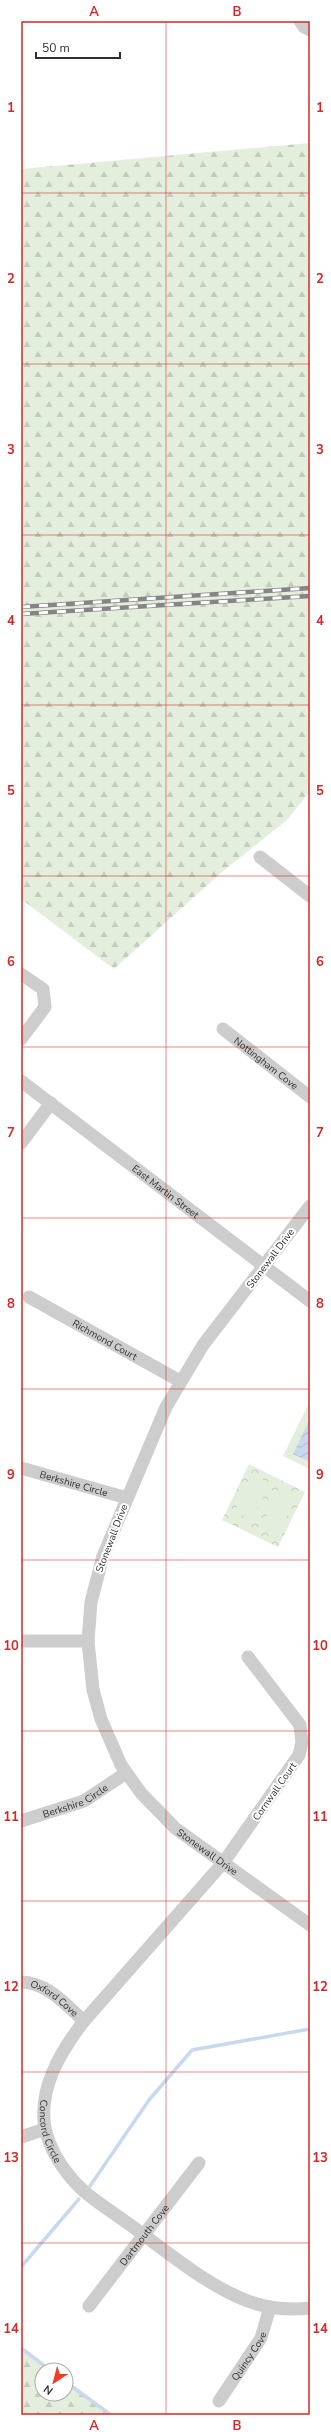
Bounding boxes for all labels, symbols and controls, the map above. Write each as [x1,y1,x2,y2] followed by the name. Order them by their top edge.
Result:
[89,3,99,21] text: A
[233,3,242,21] text: B
[36,34,120,60] scale bar
[42,40,70,56] text: 50 m
[7,99,15,117] text: 1
[316,99,324,117] text: 1
[7,270,15,288] text: 2
[316,270,324,288] text: 2
[7,441,15,459] text: 3
[316,441,324,459] text: 3
[7,612,15,630] text: 4
[316,612,324,630] text: 4
[7,782,15,800] text: 5
[316,782,324,800] text: 5
[7,953,15,971] text: 6
[316,953,324,971] text: 6
[231,1034,301,1093] street label: Nottingham Cove
[7,1124,15,1142] text: 7
[316,1124,324,1142] text: 7
[129,1162,202,1222] street label: East Martin Street
[244,1226,298,1292] street label: Stonewall Drive
[7,1295,15,1313] text: 8
[316,1295,324,1313] text: 8
[69,1316,140,1364] street label: Richmond Court
[7,1466,15,1484] text: 9
[316,1466,324,1484] text: 9
[38,1468,109,1500] street label: Berkshire Circle
[93,1502,131,1574] street label: Stonewall Drive
[3,1637,19,1655] text: 10
[312,1637,328,1655] text: 10
[250,1759,300,1824] street label: Cornwall Court
[41,1781,111,1822] street label: Berkshire Circle
[3,1808,19,1826] text: 11
[312,1808,328,1826] text: 11
[174,1826,240,1879] street label: Stonewall Drive
[29,1977,81,2020] street label: Oxford Cove
[3,1978,19,1996] text: 12
[312,1978,328,1996] text: 12
[36,2099,64,2166] street label: Concord Circle
[3,2149,19,2167] text: 13
[312,2149,328,2167] text: 13
[117,2202,173,2269] street label: Dartmouth Cove
[3,2320,19,2338] text: 14
[312,2320,328,2338] text: 14
[228,2330,270,2384] street label: Quincy Cove
[34,2362,74,2402] north arrow
[41,2381,56,2398] text: N
[89,2417,99,2435] text: A
[233,2417,242,2435] text: B

